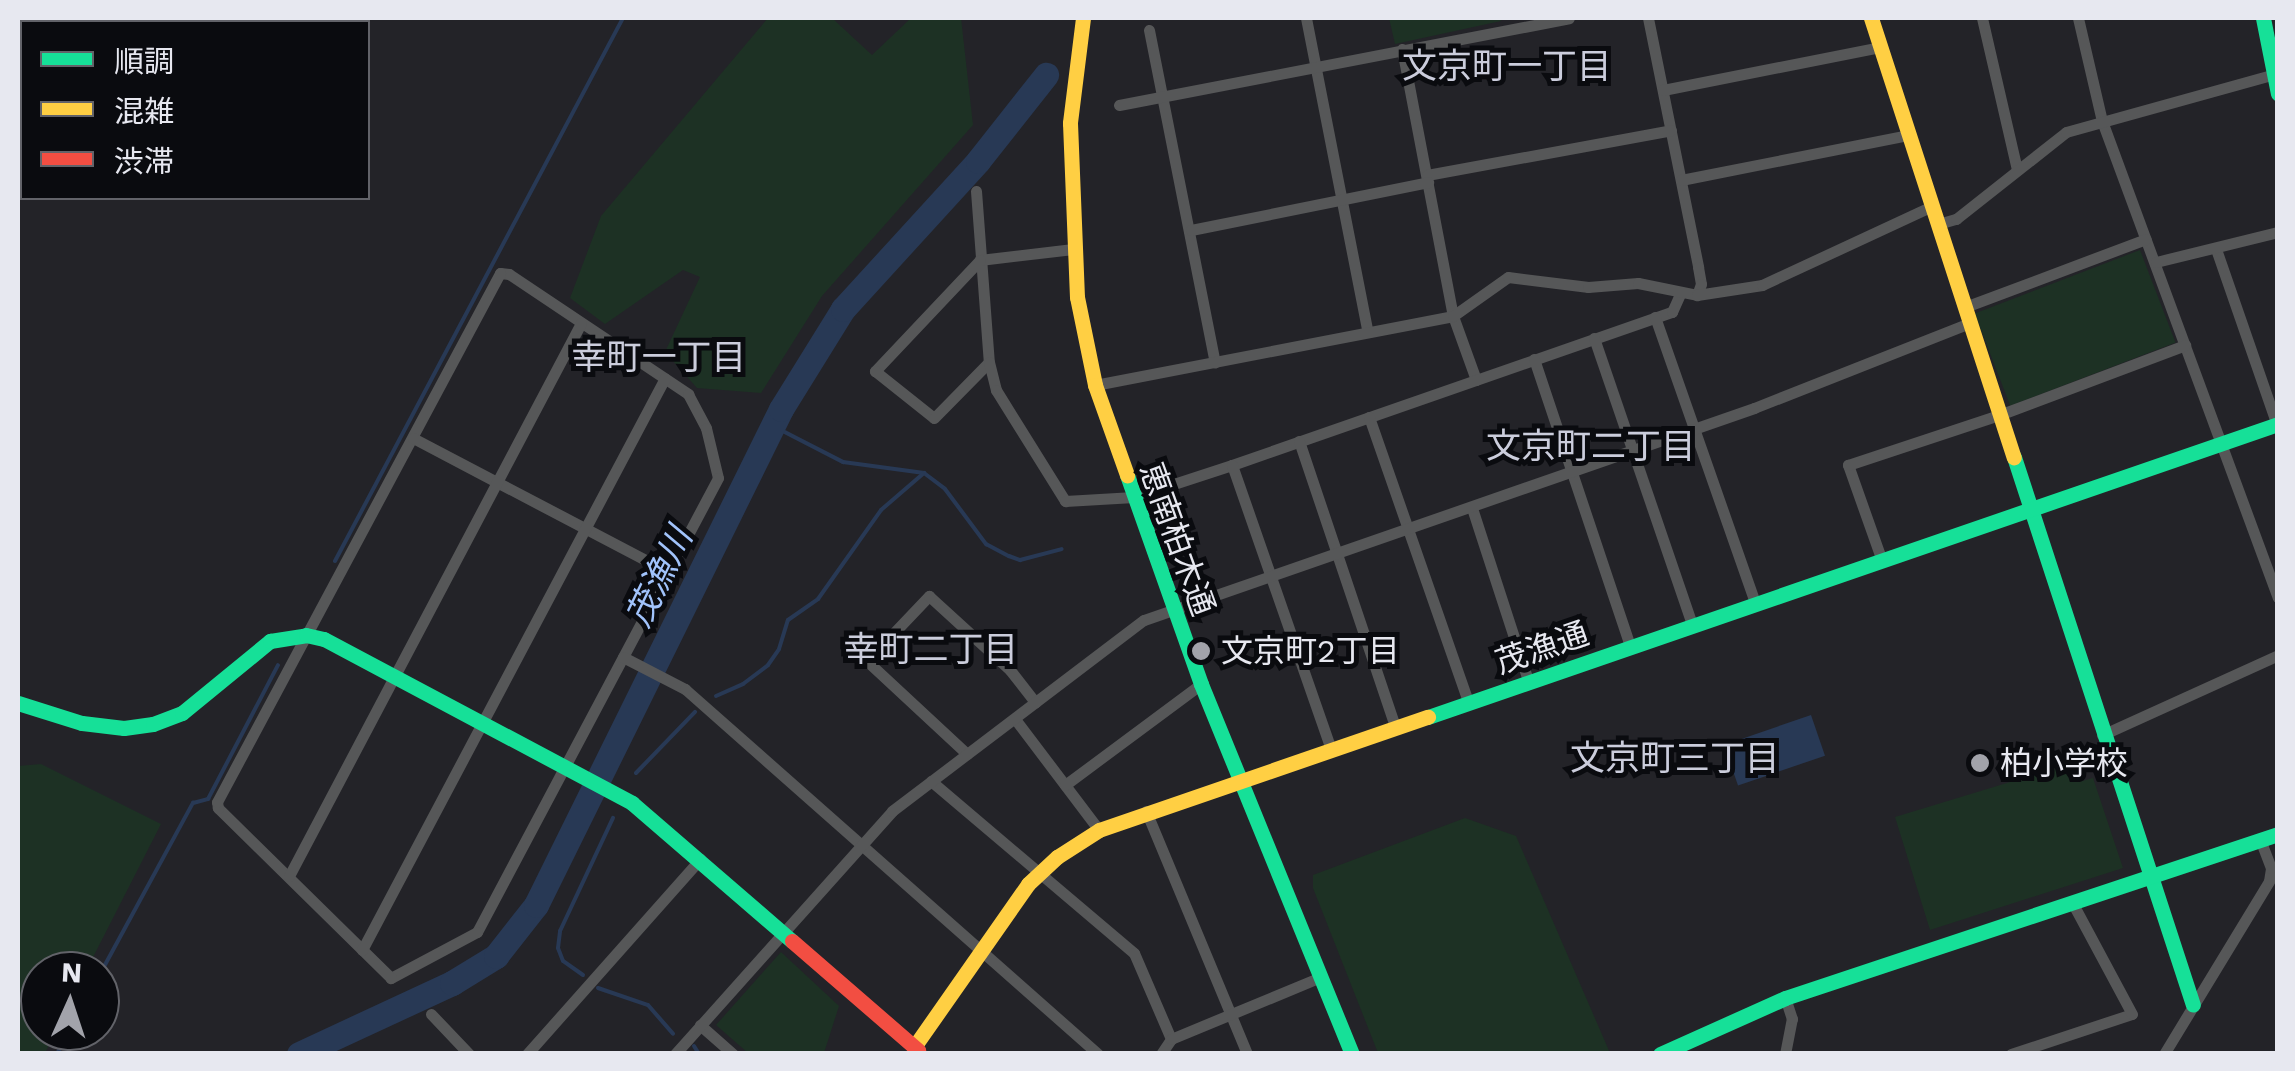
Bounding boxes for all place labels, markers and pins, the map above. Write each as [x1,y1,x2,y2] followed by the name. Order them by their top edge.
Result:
[1221,632,1400,670] place label: 文京町2丁目
[1190,640,1212,662] marker: 文京町2丁目
[2000,744,2128,782] place label: 柏小学校
[1969,752,1991,774] marker: 柏小学校

